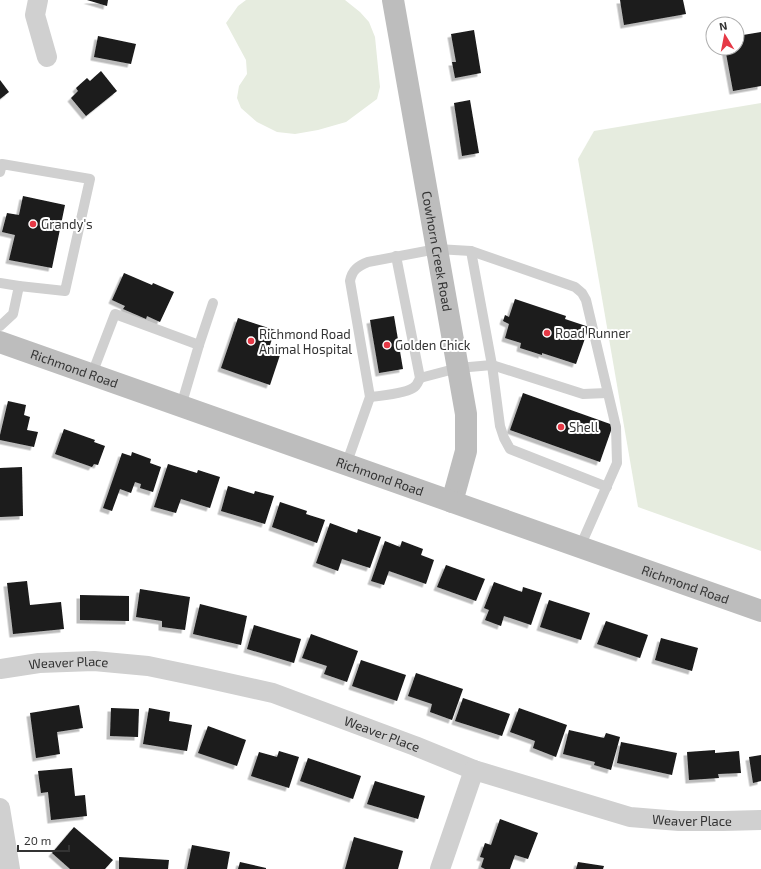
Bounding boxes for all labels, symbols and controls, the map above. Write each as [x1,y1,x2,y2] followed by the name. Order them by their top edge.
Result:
[705,16,745,56] north arrow
[718,19,728,33] text: N
[419,190,456,313] street label: Cowhorn Creek Road
[41,216,93,232] place label: Grandy's
[28,219,38,229] marker: Grandy's
[555,325,631,341] place label: Road Runner
[259,326,352,357] place label: Richmond Road Animal Hospital
[542,328,552,338] marker: Road Runner
[246,336,256,346] marker: Richmond Road Animal Hospital
[395,337,471,353] place label: Golden Chick
[382,340,392,350] marker: Golden Chick
[29,345,120,391] street label: Richmond Road
[569,419,599,435] place label: Shell
[556,422,566,432] marker: Shell
[334,453,426,499] street label: Richmond Road
[639,561,731,607] street label: Richmond Road
[28,653,109,672] street label: Weaver Place
[342,712,422,755] street label: Weaver Place
[652,811,732,829] street label: Weaver Place
[18,827,69,853] scale bar
[24,833,51,847] text: 20 m

